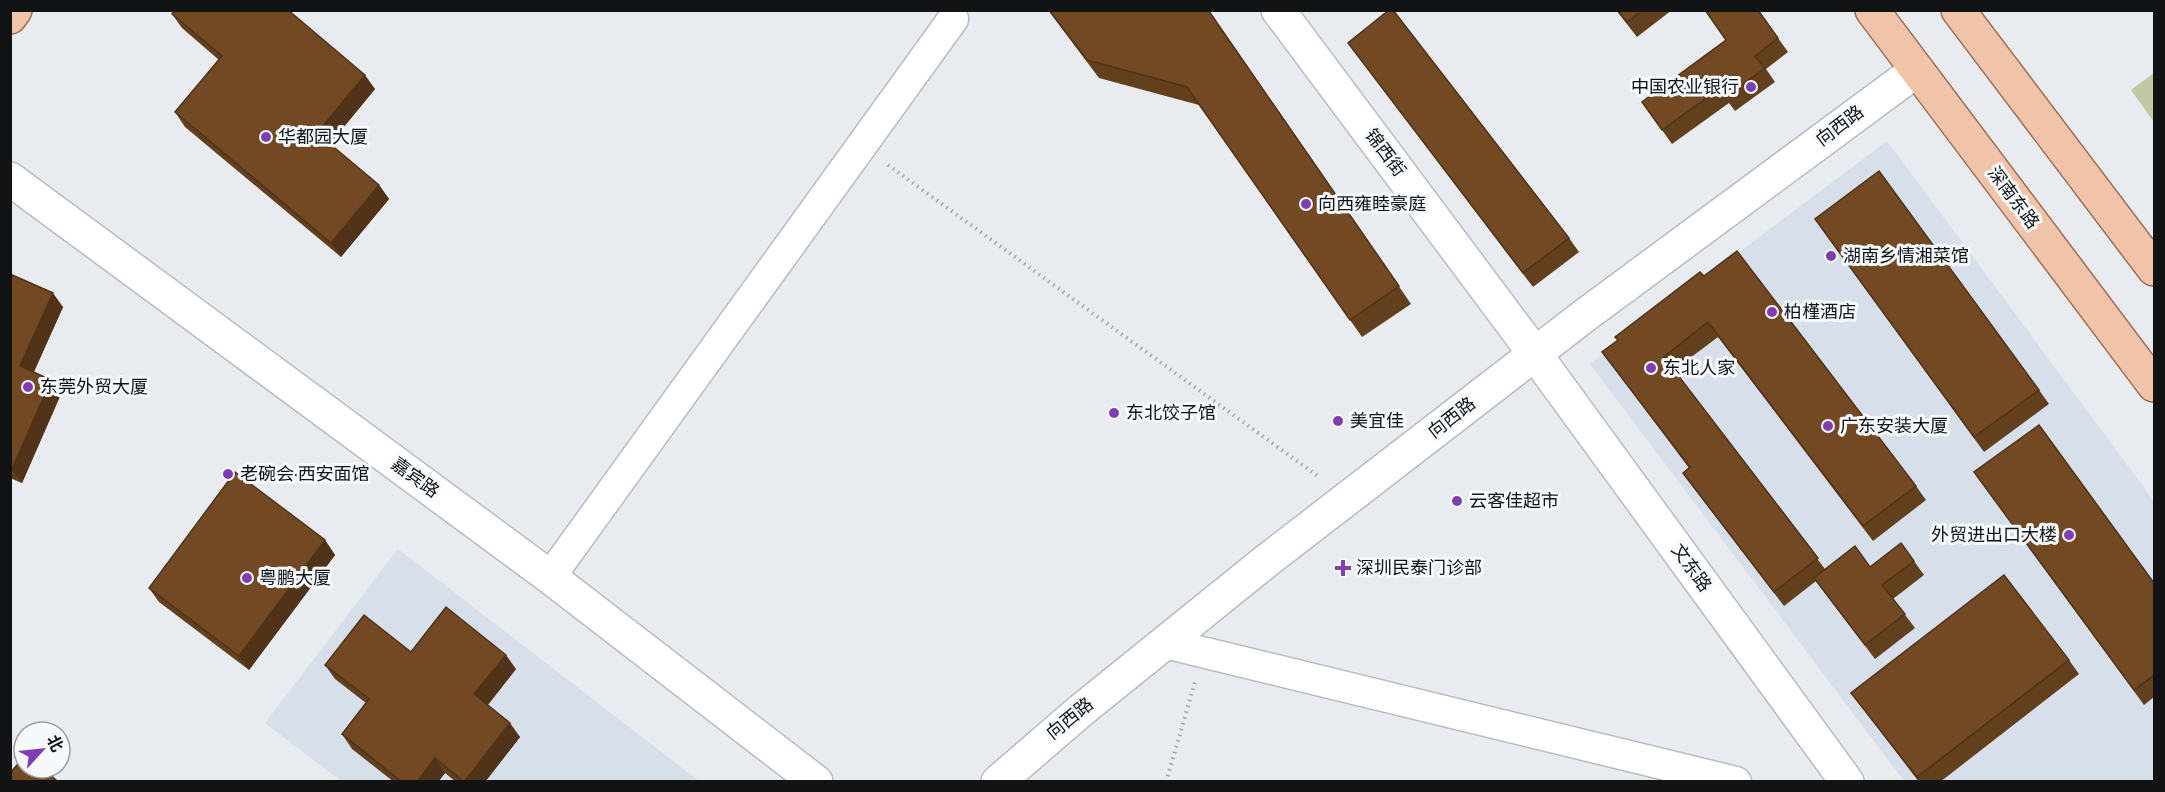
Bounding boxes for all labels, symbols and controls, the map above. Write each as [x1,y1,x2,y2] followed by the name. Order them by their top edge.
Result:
[1631,77,1739,98] place label: 中国农业银行
[1744,80,1758,94] marker: 中国农业银行
[1812,101,1868,151] street label: 向西路
[1360,125,1410,181] street label: 锦西街
[278,127,368,148] place label: 华都园大厦
[259,130,273,144] marker: 华都园大厦
[1983,163,2043,233] street label: 深南东路
[1318,194,1426,215] place label: 向西雍睦豪庭
[1299,197,1313,211] marker: 向西雍睦豪庭
[1843,246,1969,267] place label: 湖南乡情湘菜馆
[1824,249,1838,263] marker: 湖南乡情湘菜馆
[1784,302,1856,323] place label: 柏槿酒店
[1765,305,1779,319] marker: 柏槿酒店
[1663,358,1735,379] place label: 东北人家
[1644,361,1658,375] marker: 东北人家
[40,377,148,398] place label: 东莞外贸大厦
[21,380,35,394] marker: 东莞外贸大厦
[1424,393,1480,443] street label: 向西路
[1126,403,1216,424] place label: 东北饺子馆
[1107,406,1121,420] marker: 东北饺子馆
[1350,411,1404,432] place label: 美宜佳
[1331,414,1345,428] marker: 美宜佳
[1840,416,1948,437] place label: 广东安装大厦
[1821,419,1835,433] marker: 广东安装大厦
[387,454,443,502] street label: 嘉宾路
[240,464,370,485] place label: 老碗会·西安面馆
[221,467,235,481] marker: 老碗会·西安面馆
[1469,491,1559,512] place label: 云客佳超市
[1450,494,1464,508] marker: 云客佳超市
[1931,525,2057,546] place label: 外贸进出口大楼
[2062,528,2076,542] marker: 外贸进出口大楼
[1667,540,1715,596] street label: 文东路
[1356,558,1482,579] place label: 深圳民泰门诊部
[1334,559,1352,577] marker: 深圳民泰门诊部
[259,568,331,589] place label: 粤鹏大厦
[240,571,254,585] marker: 粤鹏大厦
[1042,694,1098,744] street label: 向西路
[12,720,72,780] north arrow
[42,732,66,755] text: 北

